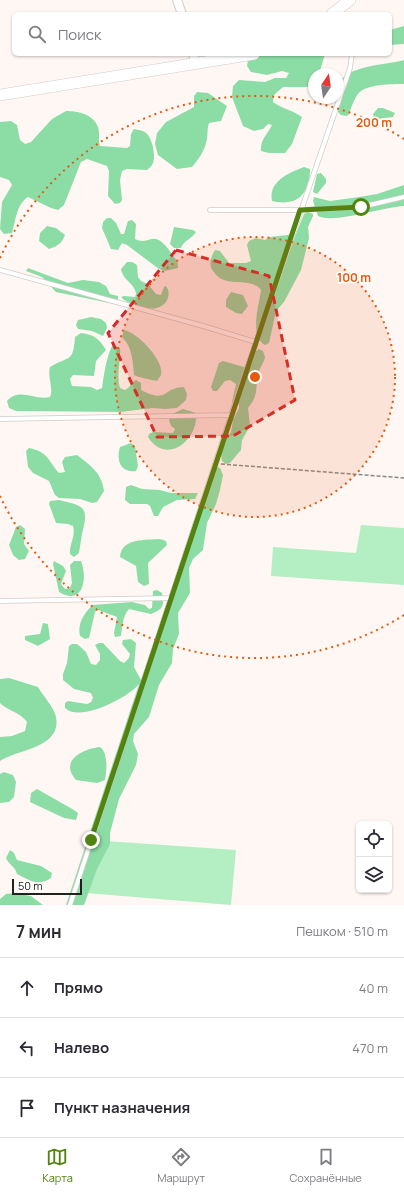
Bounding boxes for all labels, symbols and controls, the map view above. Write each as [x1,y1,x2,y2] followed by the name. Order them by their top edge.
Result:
[12,12,392,56] search box
[26,23,48,45] icon: search
[58,24,102,45] text: Поиск
[308,68,344,104] north arrow
[356,114,392,131] text: 200 m
[352,198,370,216] route start
[337,269,371,286] text: 100 m
[248,370,262,384] centre of rings
[356,821,392,893] map controls
[356,821,392,857] button: locate
[82,831,100,849] route end
[356,857,392,893] button: layers
[12,877,82,896] scale bar
[18,878,43,893] text: 50 m
[16,920,62,943] text: 7 мин
[296,922,388,940] text: Пешком · 510 m
[16,977,38,999] icon: ahead
[54,977,103,998] text: Прямо
[359,979,388,997] text: 40 m
[16,1037,38,1059] icon: left
[54,1037,109,1058] text: Налево
[352,1039,388,1057] text: 470 m
[16,1097,38,1119] icon: arrive
[54,1097,190,1118] text: Пункт назначения
[42,1146,73,1185] tab: Карта
[157,1146,205,1185] tab: Маршрут
[289,1146,362,1185] tab: Сохранённые

